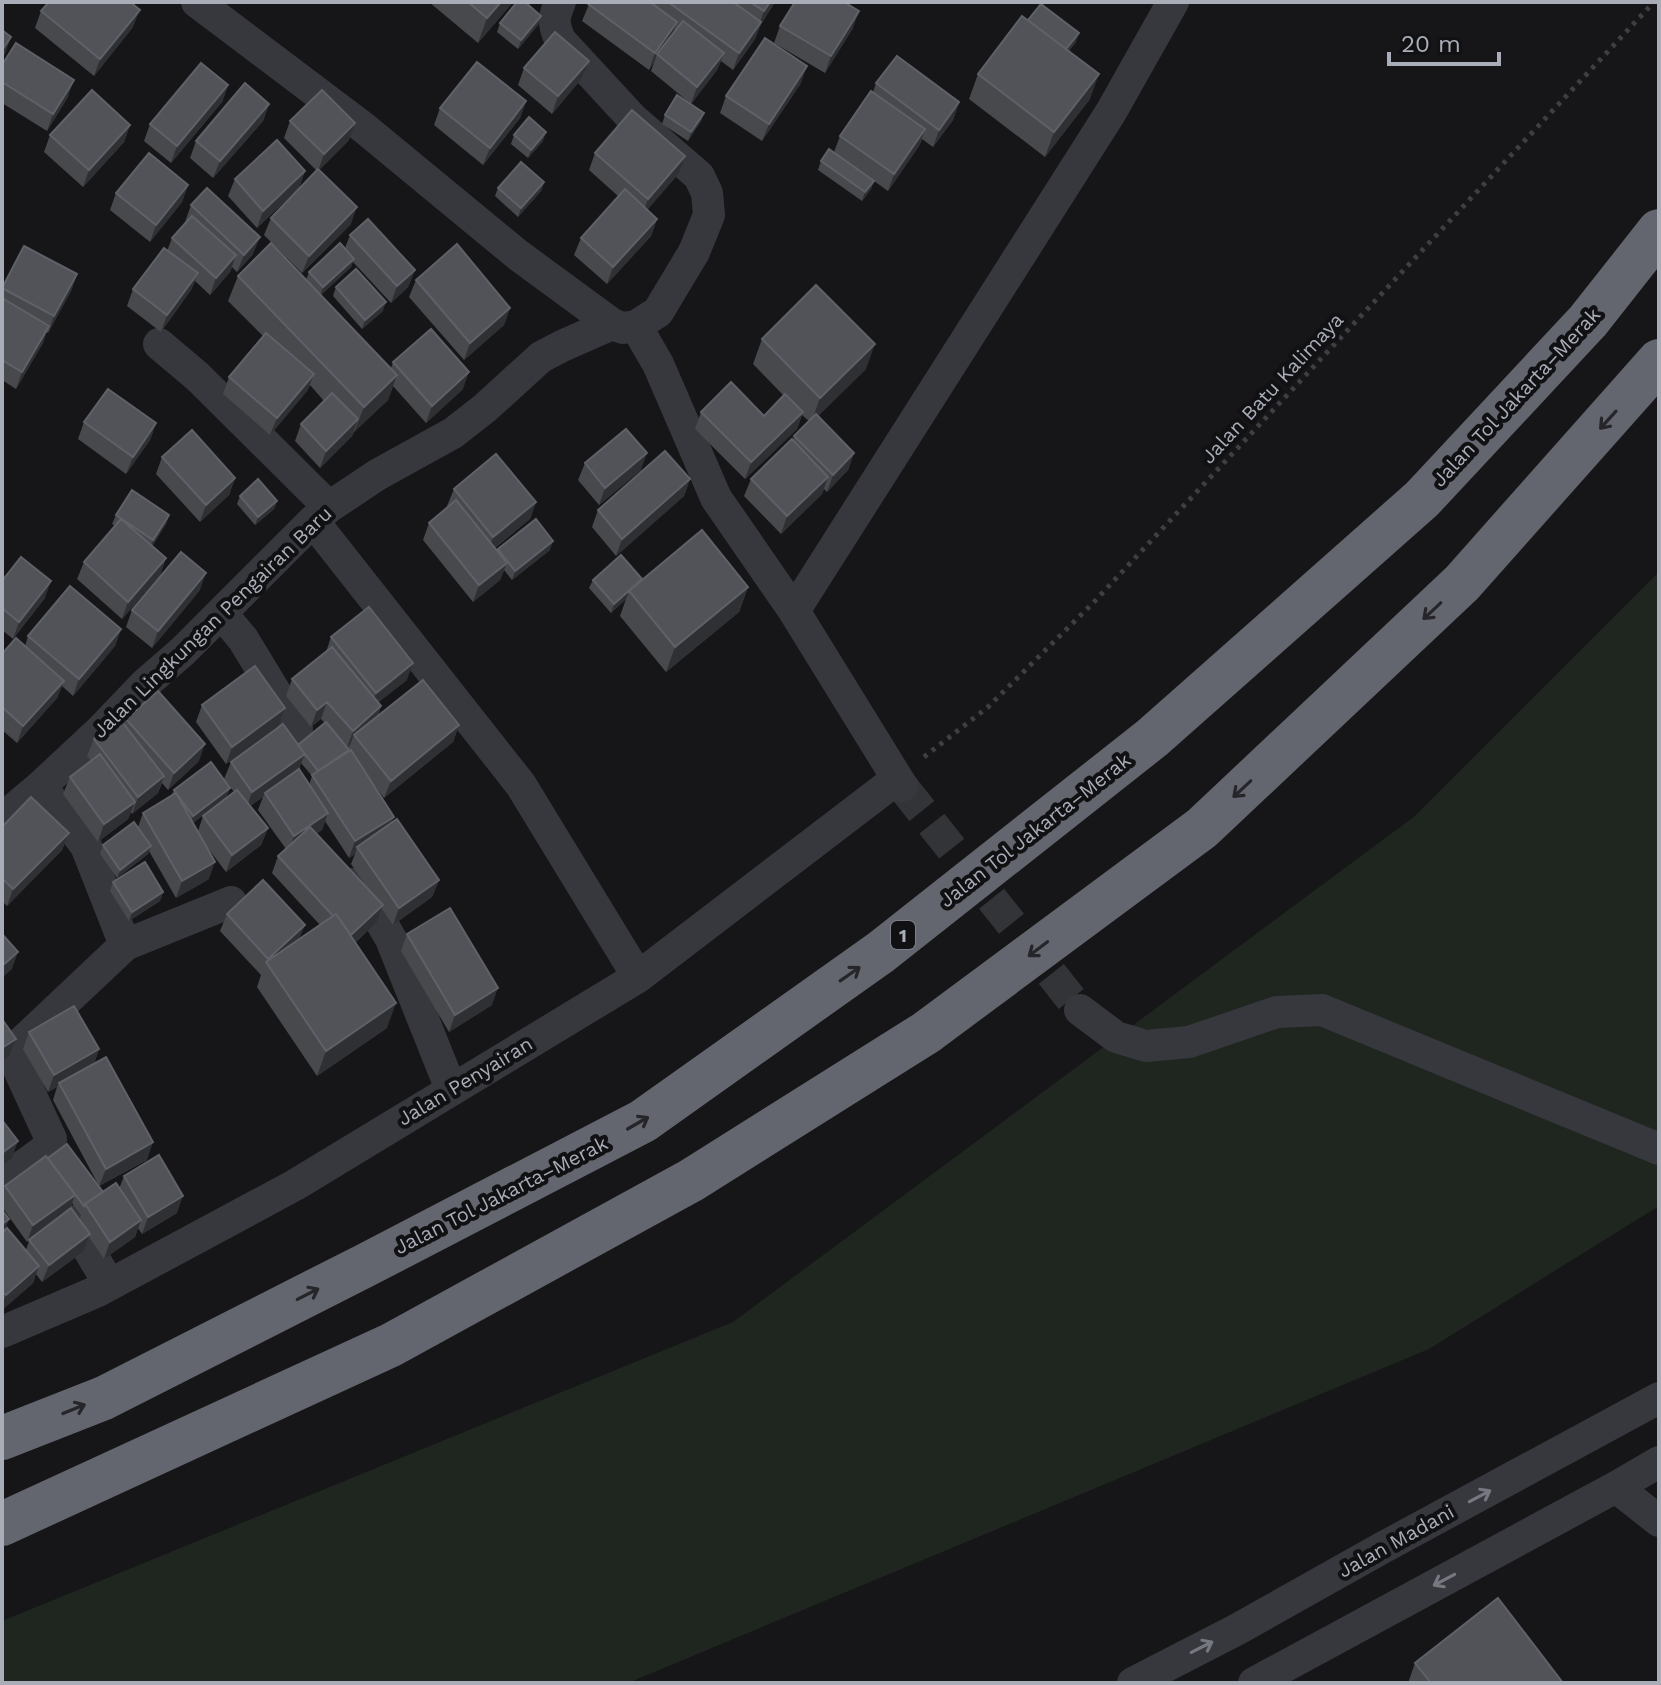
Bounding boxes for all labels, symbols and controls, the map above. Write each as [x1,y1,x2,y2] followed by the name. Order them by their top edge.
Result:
[1389,16,1499,66] scale bar
[1401,30,1461,58] text: 20 m
[1427,303,1605,491] street label: Jalan Tol Jakarta–Merak
[1196,308,1348,468] street label: Jalan Batu Kalimaya
[1599,409,1617,429] one-way arrow
[88,501,336,743] street label: Jalan Lingkungan Pengairan Baru
[1422,601,1442,619] one-way arrow
[935,748,1135,912] street label: Jalan Tol Jakarta–Merak
[1233,780,1253,798] one-way arrow
[891,921,915,949] road number: 1
[1028,941,1049,958] one-way arrow
[839,966,861,982] one-way arrow
[393,1031,537,1131] street label: Jalan Penyairan
[625,1115,649,1130] one-way arrow
[390,1131,612,1259] street label: Jalan Tol Jakarta–Merak
[295,1286,319,1302] one-way arrow
[61,1401,86,1416] one-way arrow
[1467,1487,1491,1503] one-way arrow
[1334,1499,1458,1583] street label: Jalan Madani
[1432,1573,1456,1589] one-way arrow
[1190,1639,1214,1655] one-way arrow

